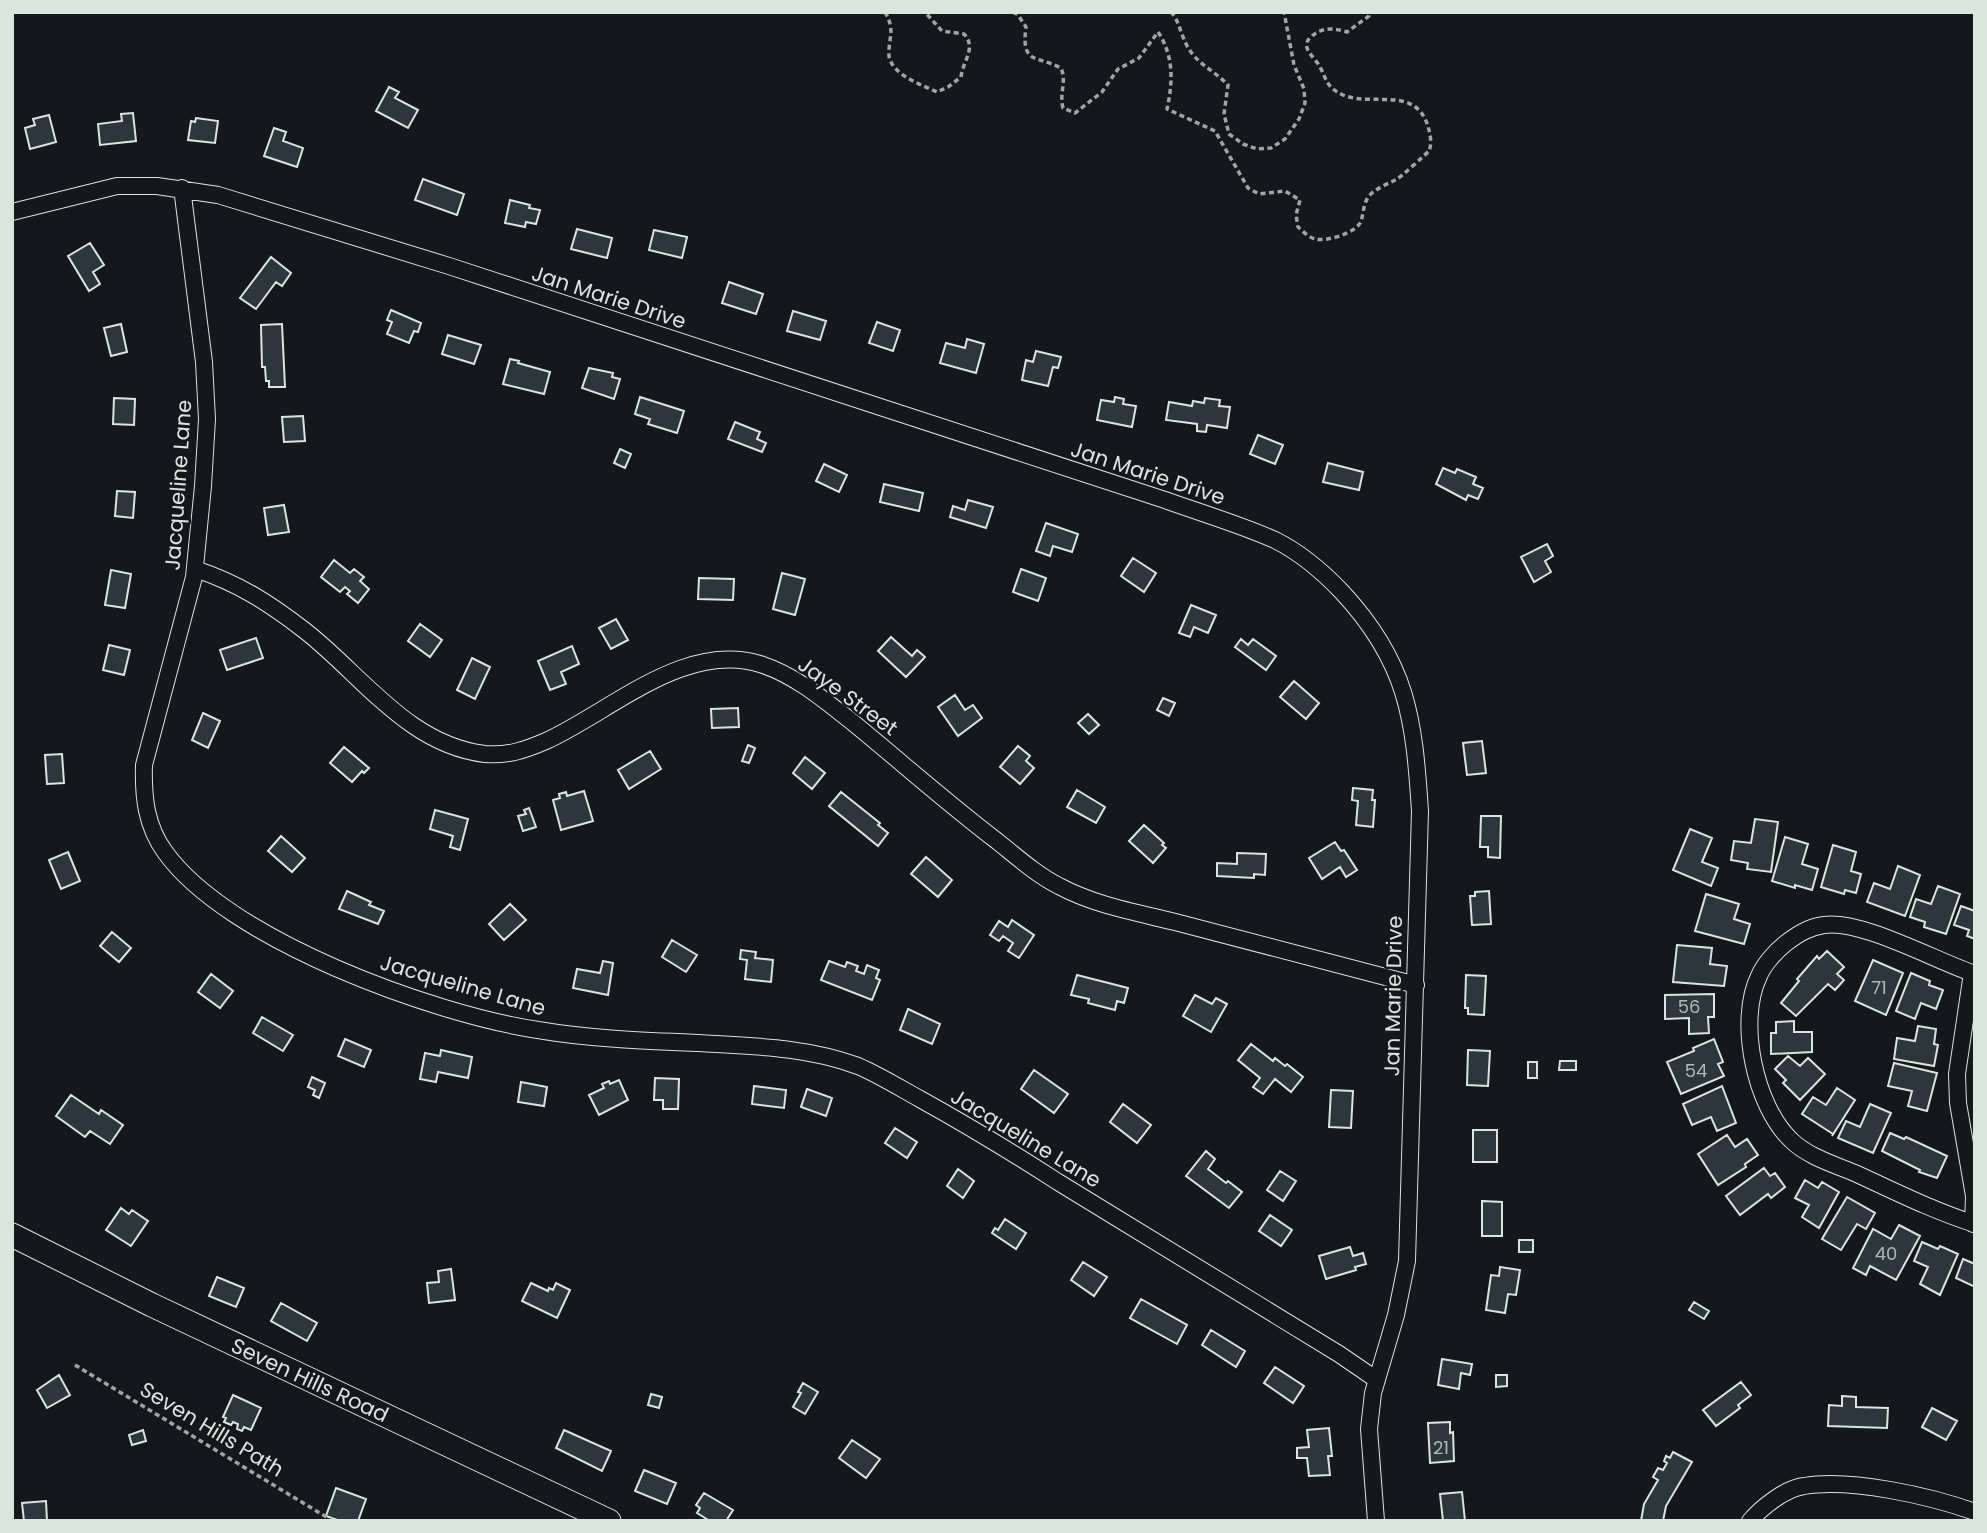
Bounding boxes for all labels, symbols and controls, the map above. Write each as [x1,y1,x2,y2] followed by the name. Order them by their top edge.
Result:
[528,258,690,336] street label: Jan Marie Drive
[158,399,198,571] street label: Jacqueline Lane
[1067,434,1229,512] street label: Jan Marie Drive
[792,650,904,742] street label: Jaye Street
[1377,915,1409,1077] street label: Jan Marie Drive
[377,948,549,1022] street label: Jacqueline Lane
[1871,975,1887,1000] house number: 71
[1678,994,1700,1019] house number: 56
[1685,1058,1707,1083] house number: 54
[945,1082,1107,1194] street label: Jacqueline Lane
[1875,1241,1897,1266] house number: 40
[227,1331,393,1429] street label: Seven Hills Road
[135,1375,289,1483] street label: Seven Hills Path
[1433,1435,1449,1460] house number: 21

